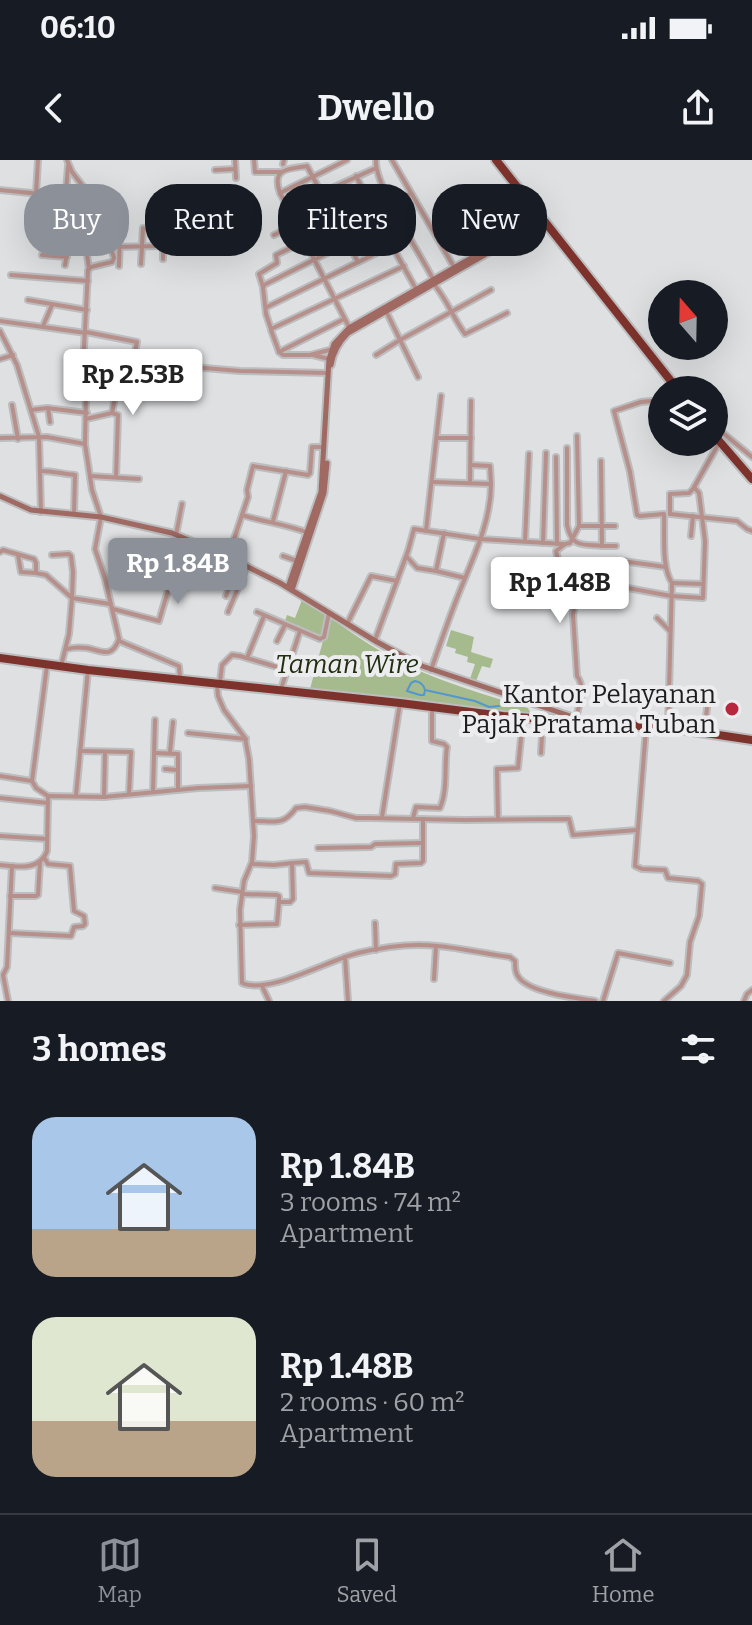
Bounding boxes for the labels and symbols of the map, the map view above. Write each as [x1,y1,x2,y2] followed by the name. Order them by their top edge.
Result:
[648,280,728,360] north arrow
[50,349,216,417] pin: Rp 2.53B
[95,538,261,606] pin: Rp 1.84B
[477,557,643,625] pin: Rp 1.48B
[275,649,419,680] park label: Taman Wire
[461,679,717,740] place label: Kantor Pelayanan Pajak Pratama Tuban
[723,700,741,718] marker: Kantor Pelayanan Pajak Pratama Tuban

